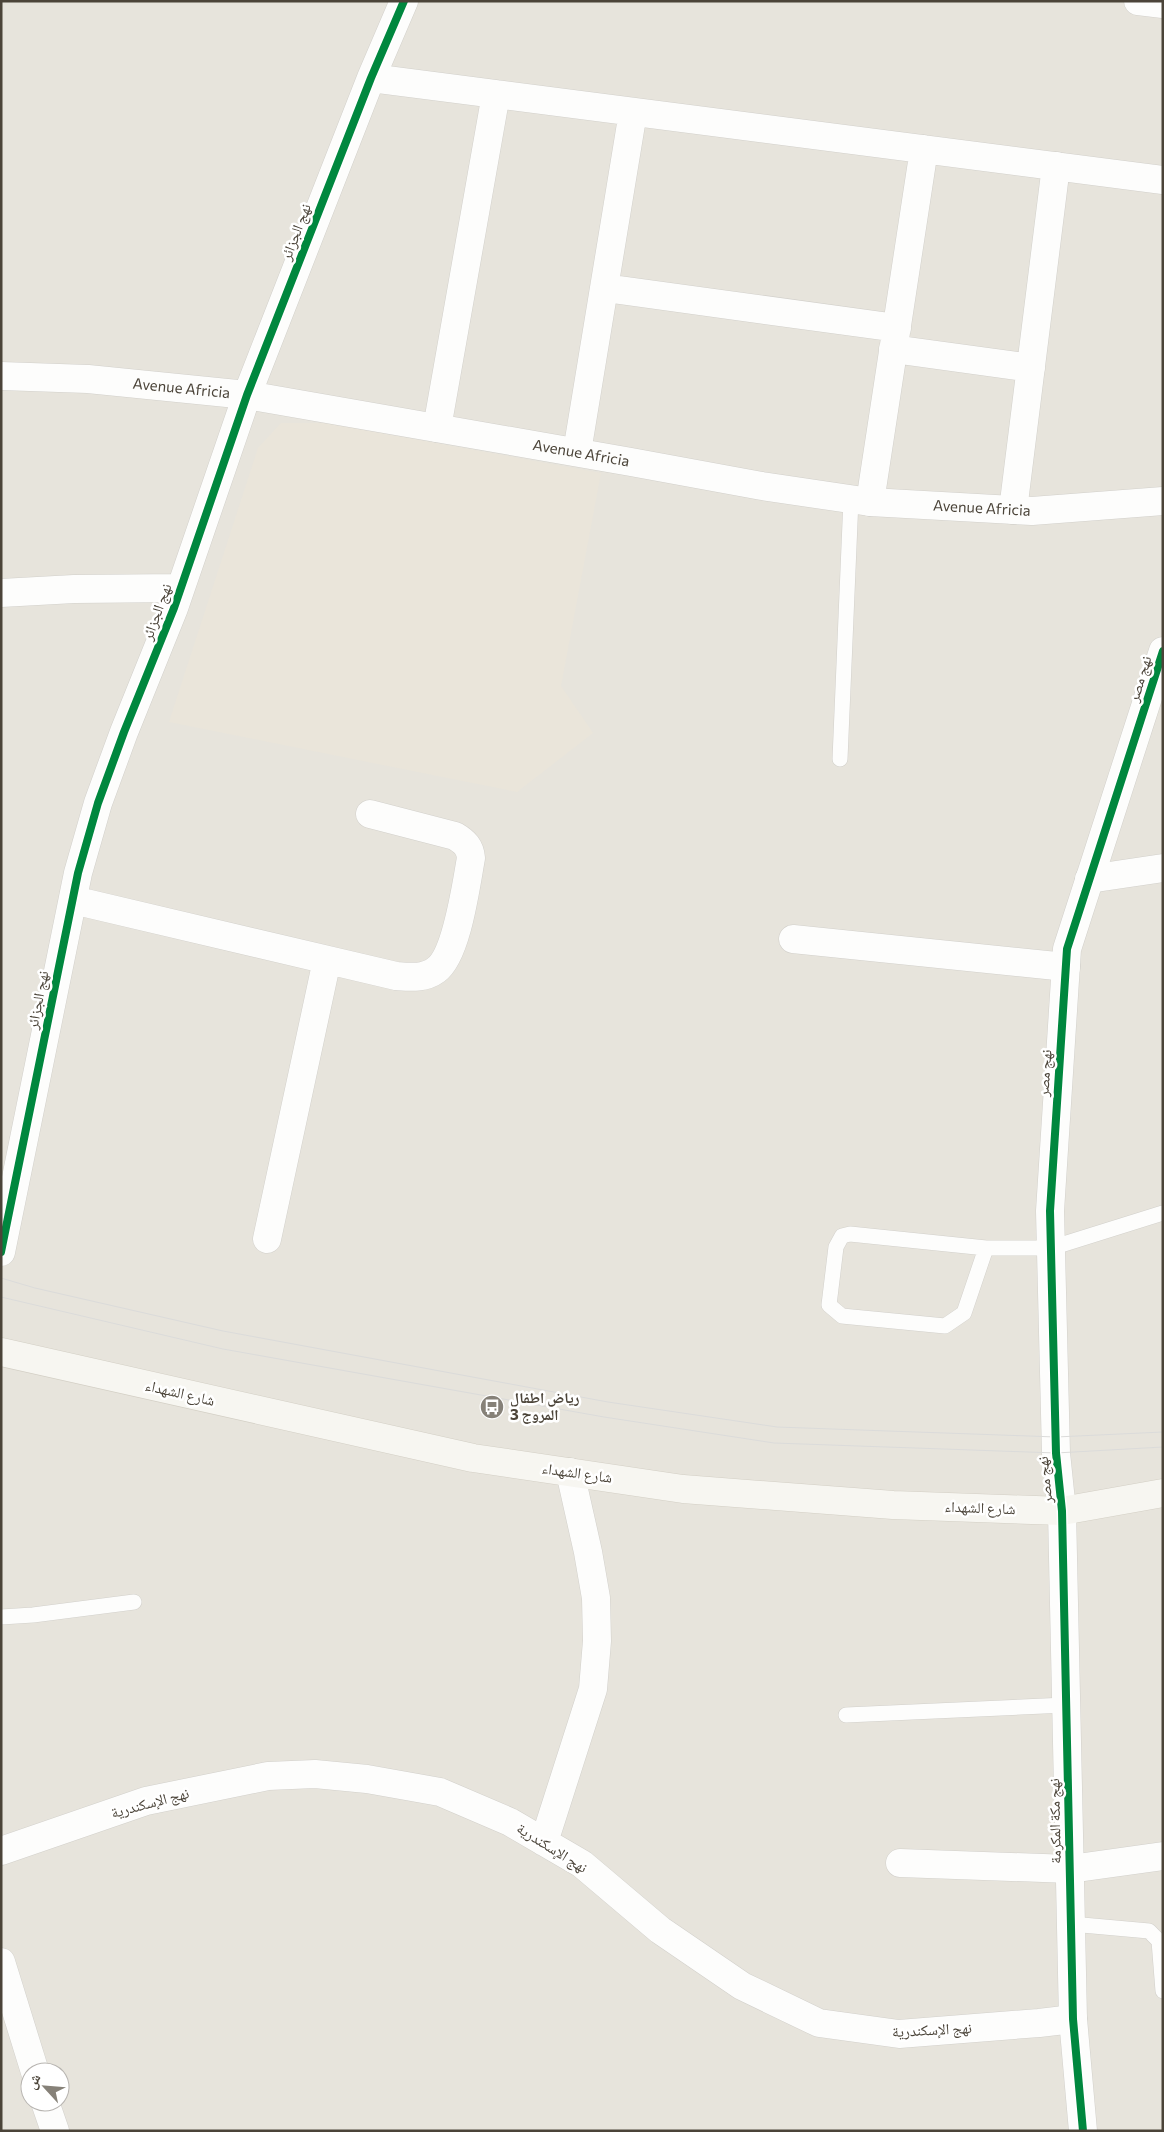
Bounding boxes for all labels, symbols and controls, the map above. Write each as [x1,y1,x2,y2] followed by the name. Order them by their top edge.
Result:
[276,201,316,264] street label: نهج الجزائر
[132,374,231,401] street label: Avenue Africia
[531,435,631,470] street label: Avenue Africia
[932,496,1031,519] street label: Avenue Africia
[137,581,177,644] street label: نهج الجزائر
[1123,653,1156,705] street label: نهج مصر
[22,969,53,1032] street label: نهج الجزائر
[1033,1049,1057,1098] street label: نهج مصر
[143,1375,217,1411] street label: شارع الشهداء
[510,1388,580,1424] place label: رياض اطفال المروج 3
[479,1394,505,1420] bus stop icon: رياض اطفال المروج 3
[1033,1455,1058,1506] street label: نهج مصر
[540,1458,614,1488] street label: شارع الشهداء
[944,1497,1016,1519] street label: شارع الشهداء
[1044,1778,1066,1864] street label: نهج مكة المكرمة
[109,1783,191,1823] street label: نهج الإسكندرية
[513,1818,591,1878] street label: نهج الإسكندرية
[892,2018,972,2042] street label: نهج الإسكندرية
[20,2062,70,2112] north arrow
[22,2071,45,2092] text: ش

